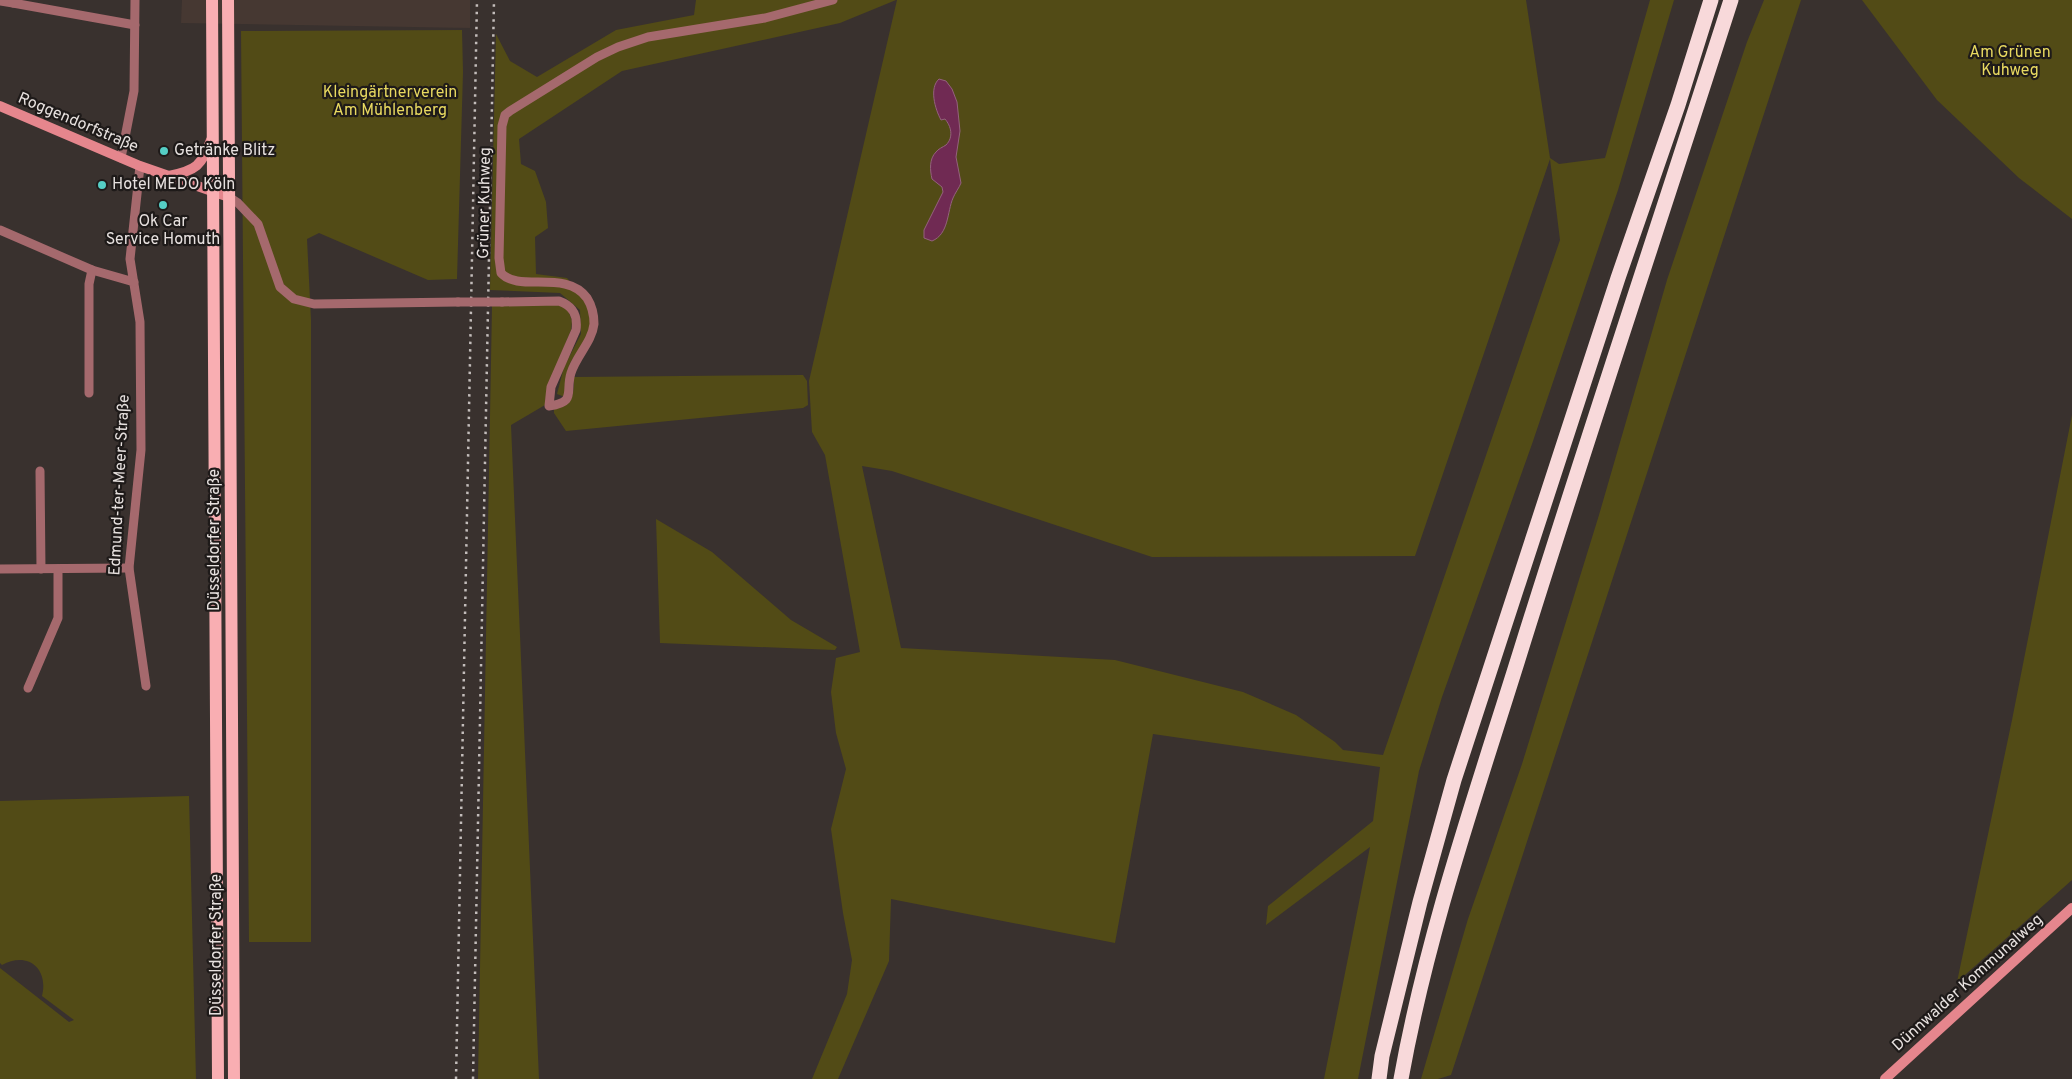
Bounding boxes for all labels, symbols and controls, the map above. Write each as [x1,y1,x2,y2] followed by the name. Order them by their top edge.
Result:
[1969,43,2051,81] park label: Am Grünen Kuhweg
[323,83,457,121] park label: Kleingärtnerverein Am Mühlenberg
[15,89,141,157] street label: Roggendorfstraße
[174,141,275,161] place label: Getränke Blitz
[158,145,170,157] marker: Getränke Blitz
[474,147,496,259] street label: Grüner Kuhweg
[112,175,235,195] place label: Hotel MEDO Köln
[96,179,108,191] marker: Hotel MEDO Köln
[157,199,169,211] marker: Ok Car Service Homuth
[106,212,220,250] place label: Ok Car Service Homuth
[105,394,135,576] street label: Edmund-ter-Meer-Straße
[205,469,225,611] street label: Düsseldorfer Straße
[207,874,227,1016] street label: Düsseldorfer Straße
[1889,910,2047,1056] street label: Dünnwalder Kommunalweg

